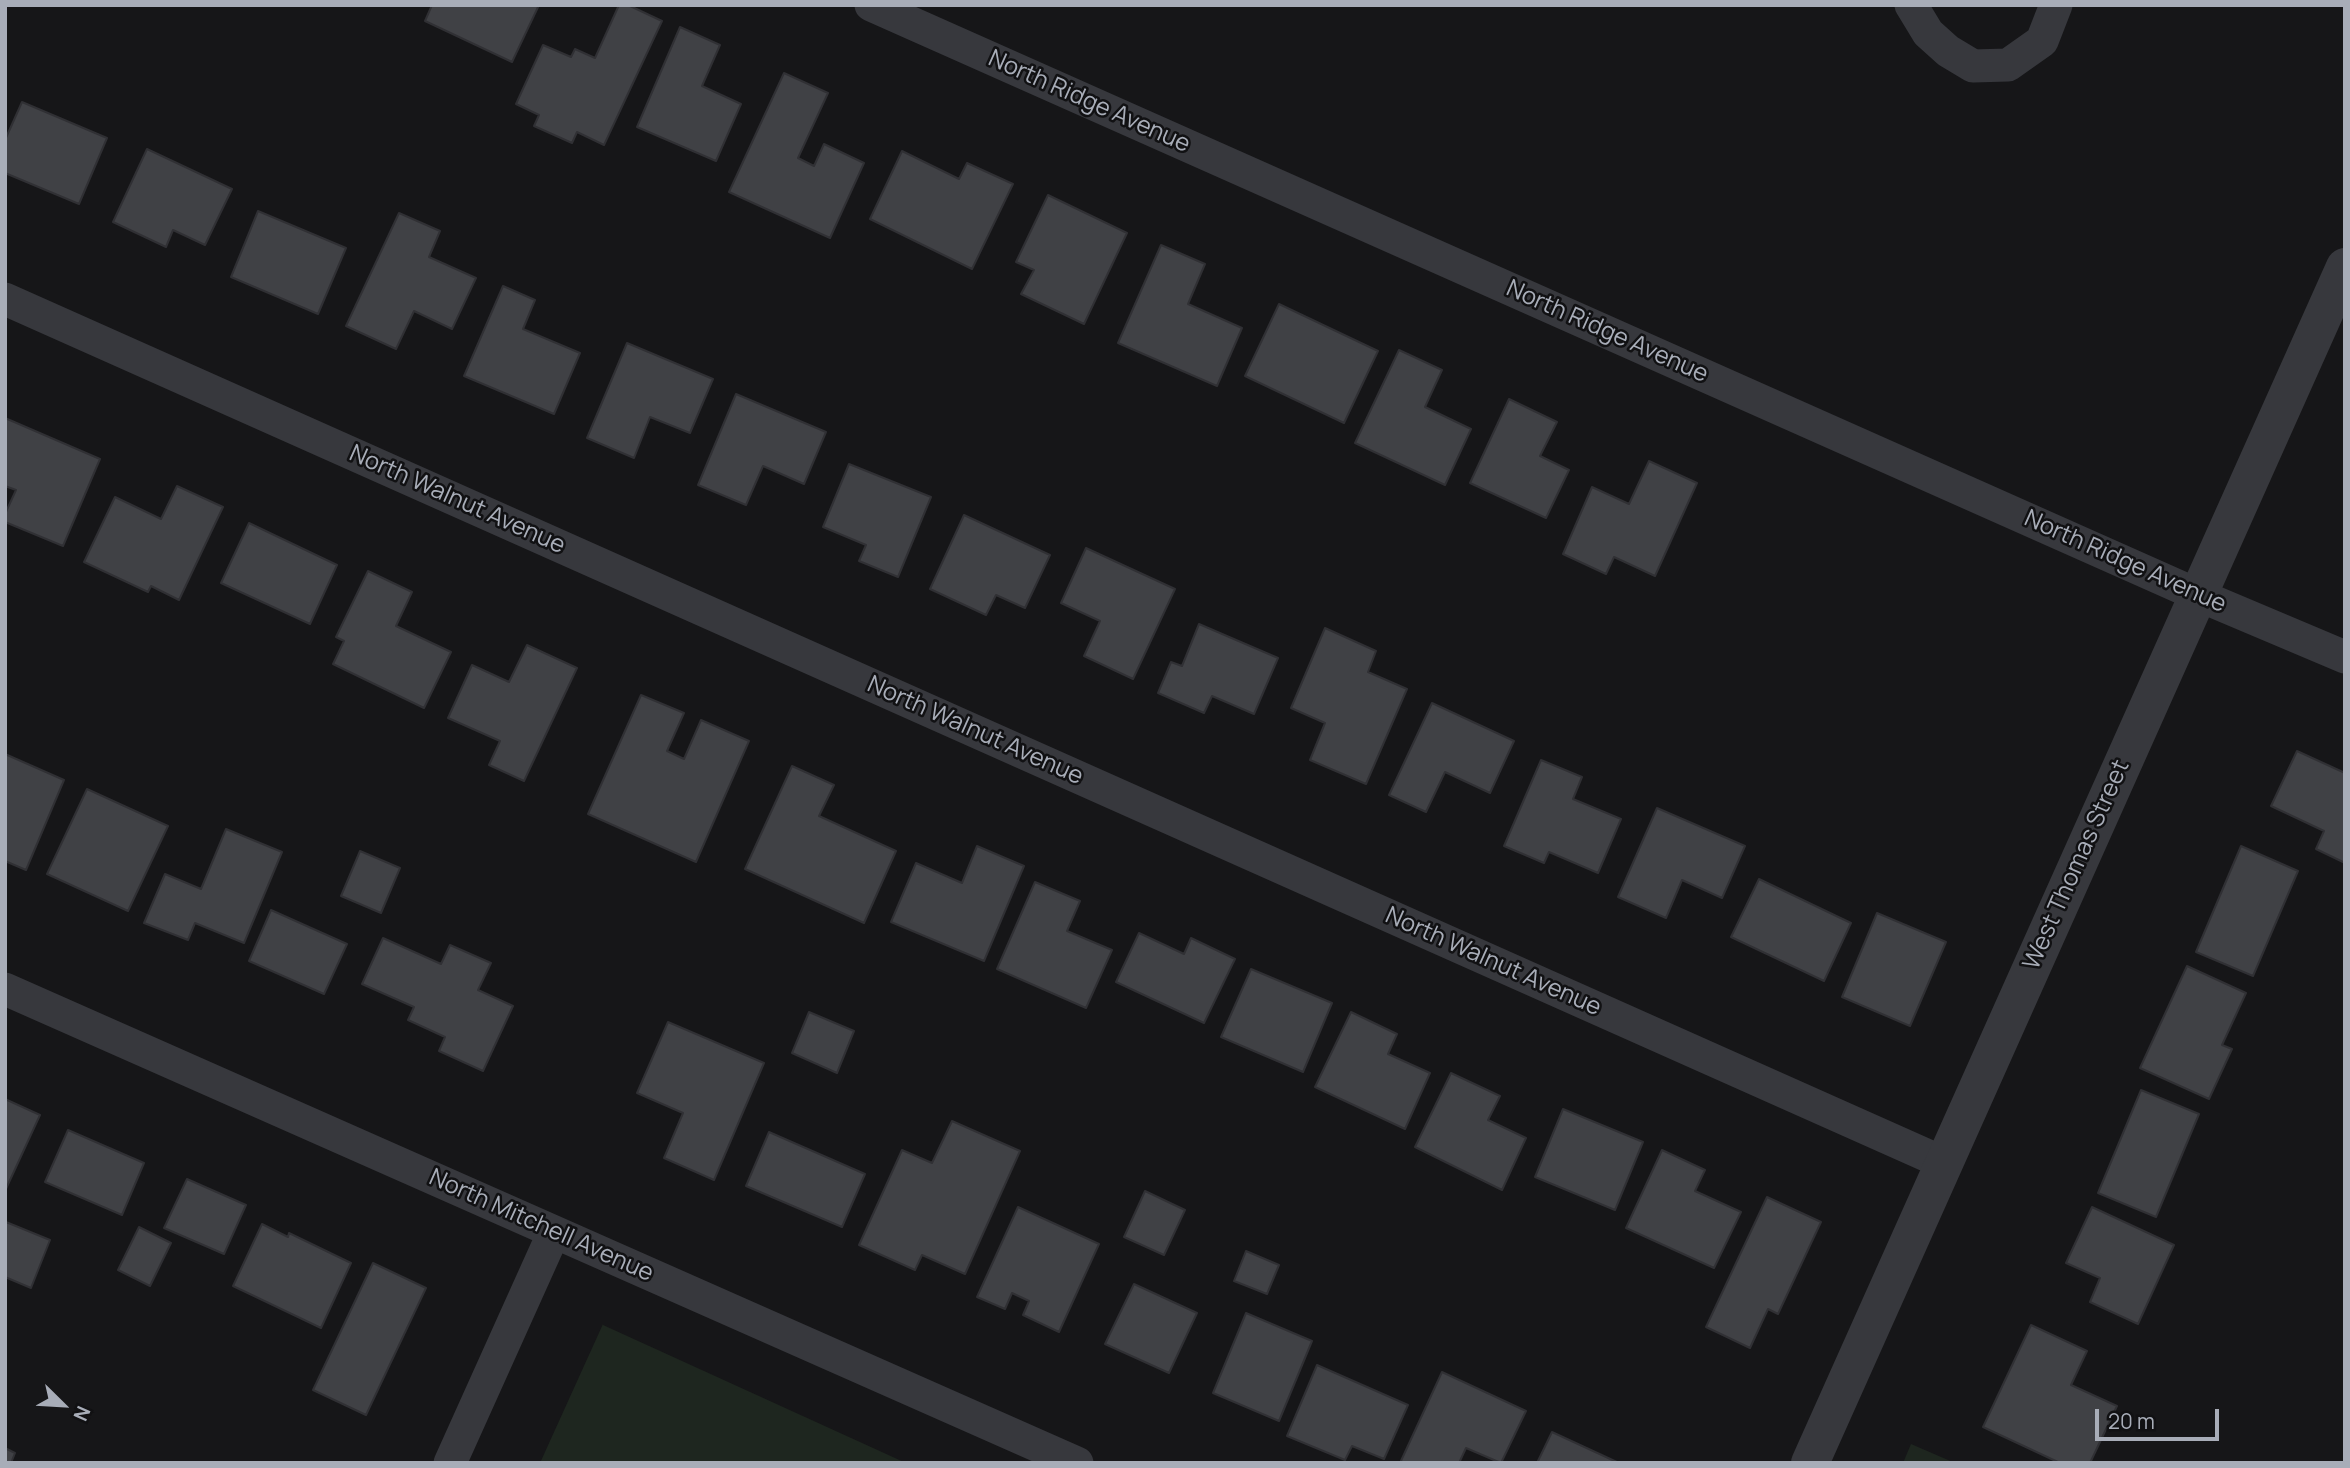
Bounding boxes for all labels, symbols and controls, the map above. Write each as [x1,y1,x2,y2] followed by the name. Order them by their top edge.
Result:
[984,44,1194,160] street label: North Ridge Avenue
[1502,274,1712,390] street label: North Ridge Avenue
[345,439,569,561] street label: North Walnut Avenue
[2020,504,2230,620] street label: North Ridge Avenue
[863,670,1087,792] street label: North Walnut Avenue
[2018,756,2136,974] street label: West Thomas Street
[1381,901,1605,1023] street label: North Walnut Avenue
[424,1164,658,1288] street label: North Mitchell Avenue
[28,1370,98,1440] north arrow
[2098,1394,2222,1438] scale bar
[68,1402,97,1425] text: N
[2108,1407,2155,1435] text: 20 m

